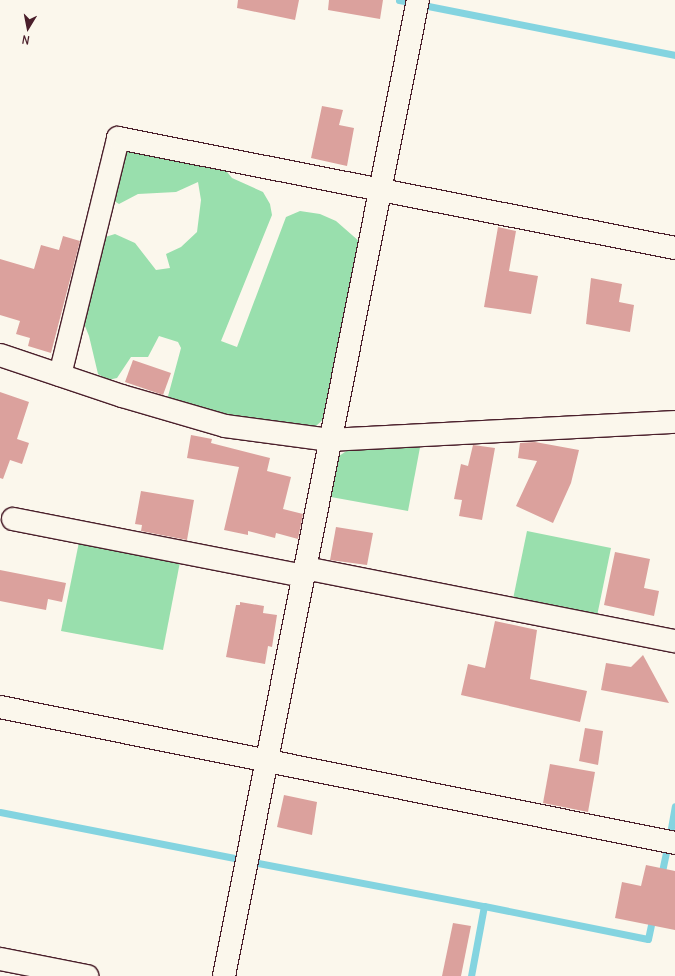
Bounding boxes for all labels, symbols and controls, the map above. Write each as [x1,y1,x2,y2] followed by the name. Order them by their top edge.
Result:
[8,8,48,48] north arrow
[21,32,31,47] text: N

